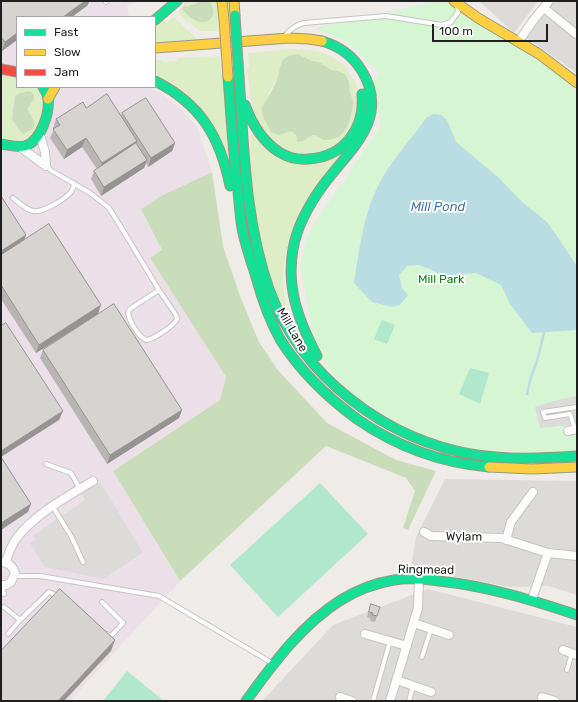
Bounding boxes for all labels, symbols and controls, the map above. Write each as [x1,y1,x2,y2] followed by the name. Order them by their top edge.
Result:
[16,16,156,88] legend
[434,16,550,42] scale bar
[439,24,473,38] text: 100 m
[54,25,78,39] text: Fast
[54,45,81,59] text: Slow
[54,65,79,79] text: Jam
[411,199,465,215] water label: Mill Pond
[418,273,464,287] park label: Mill Park
[274,305,310,355] street label: Mill Lane
[446,529,482,545] street label: Wylam
[398,562,454,578] street label: Ringmead

